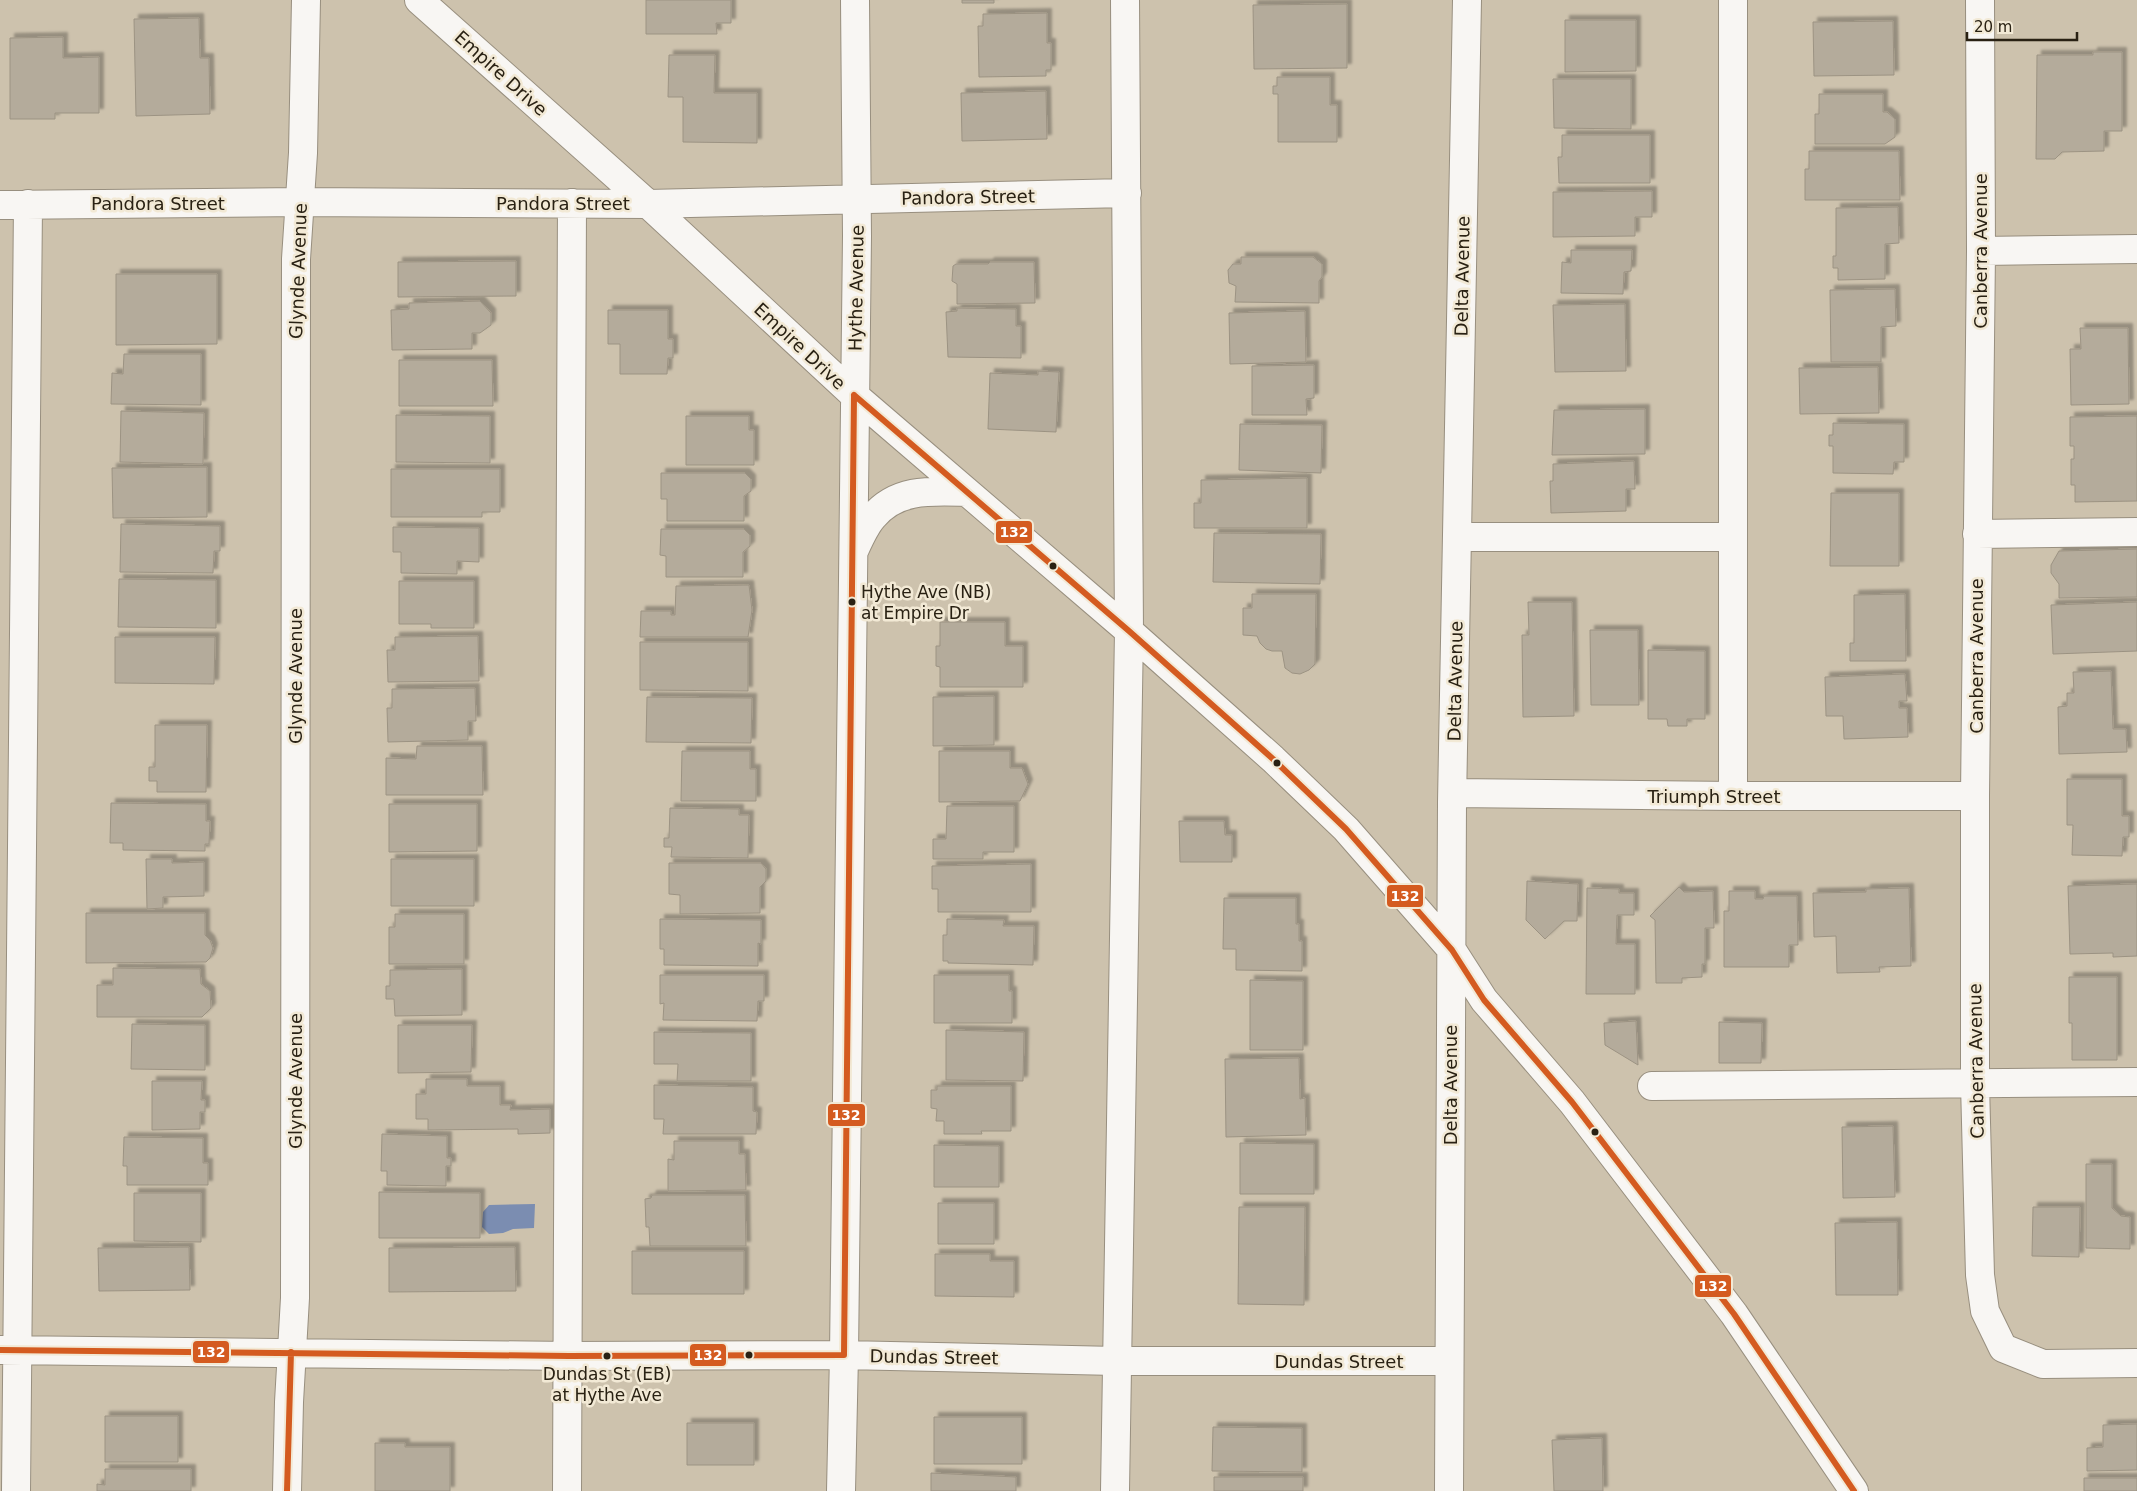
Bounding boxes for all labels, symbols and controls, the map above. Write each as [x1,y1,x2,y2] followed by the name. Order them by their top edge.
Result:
[1967,10,2077,42] scale bar
[1974,18,2012,36] text: 20 m
[450,26,552,120] street label: Empire Drive
[1970,173,1991,329] street label: Canberra Avenue
[901,185,1035,209] street label: Pandora Street
[91,193,225,214] street label: Pandora Street
[496,193,630,214] street label: Pandora Street
[285,203,311,339] street label: Glynde Avenue
[1450,216,1474,336] street label: Delta Avenue
[844,225,868,351] street label: Hythe Avenue
[750,298,850,394] street label: Empire Drive
[995,520,1033,544] line badge: 132
[999,524,1029,540] text: 132
[1048,561,1058,571] unlabelled marker
[1966,578,1987,734] street label: Canberra Avenue
[861,582,991,623] place label: Hythe Ave (NB) at Empire Dr
[847,597,857,607] marker: Hythe Ave (NB) at Empire Dr
[285,608,306,744] street label: Glynde Avenue
[1443,621,1467,741] street label: Delta Avenue
[1272,758,1282,768] unlabelled marker
[1647,786,1780,807] street label: Triumph Street
[1386,884,1424,908] line badge: 132
[1390,888,1420,904] text: 132
[1964,983,1988,1139] street label: Canberra Avenue
[285,1013,306,1149] street label: Glynde Avenue
[1440,1025,1461,1145] street label: Delta Avenue
[827,1103,866,1127] line badge: 132
[831,1107,861,1123] text: 132
[1590,1127,1600,1137] unlabelled marker
[1694,1274,1732,1298] line badge: 132
[1698,1278,1728,1294] text: 132
[192,1340,230,1364] line badge: 132
[689,1343,727,1367] line badge: 132
[196,1344,226,1360] text: 132
[869,1345,999,1369] street label: Dundas Street
[693,1347,723,1363] text: 132
[744,1350,754,1360] unlabelled marker
[602,1351,612,1361] marker: Dundas St (EB) at Hythe Ave
[1275,1351,1403,1372] street label: Dundas Street
[543,1364,671,1405] place label: Dundas St (EB) at Hythe Ave

